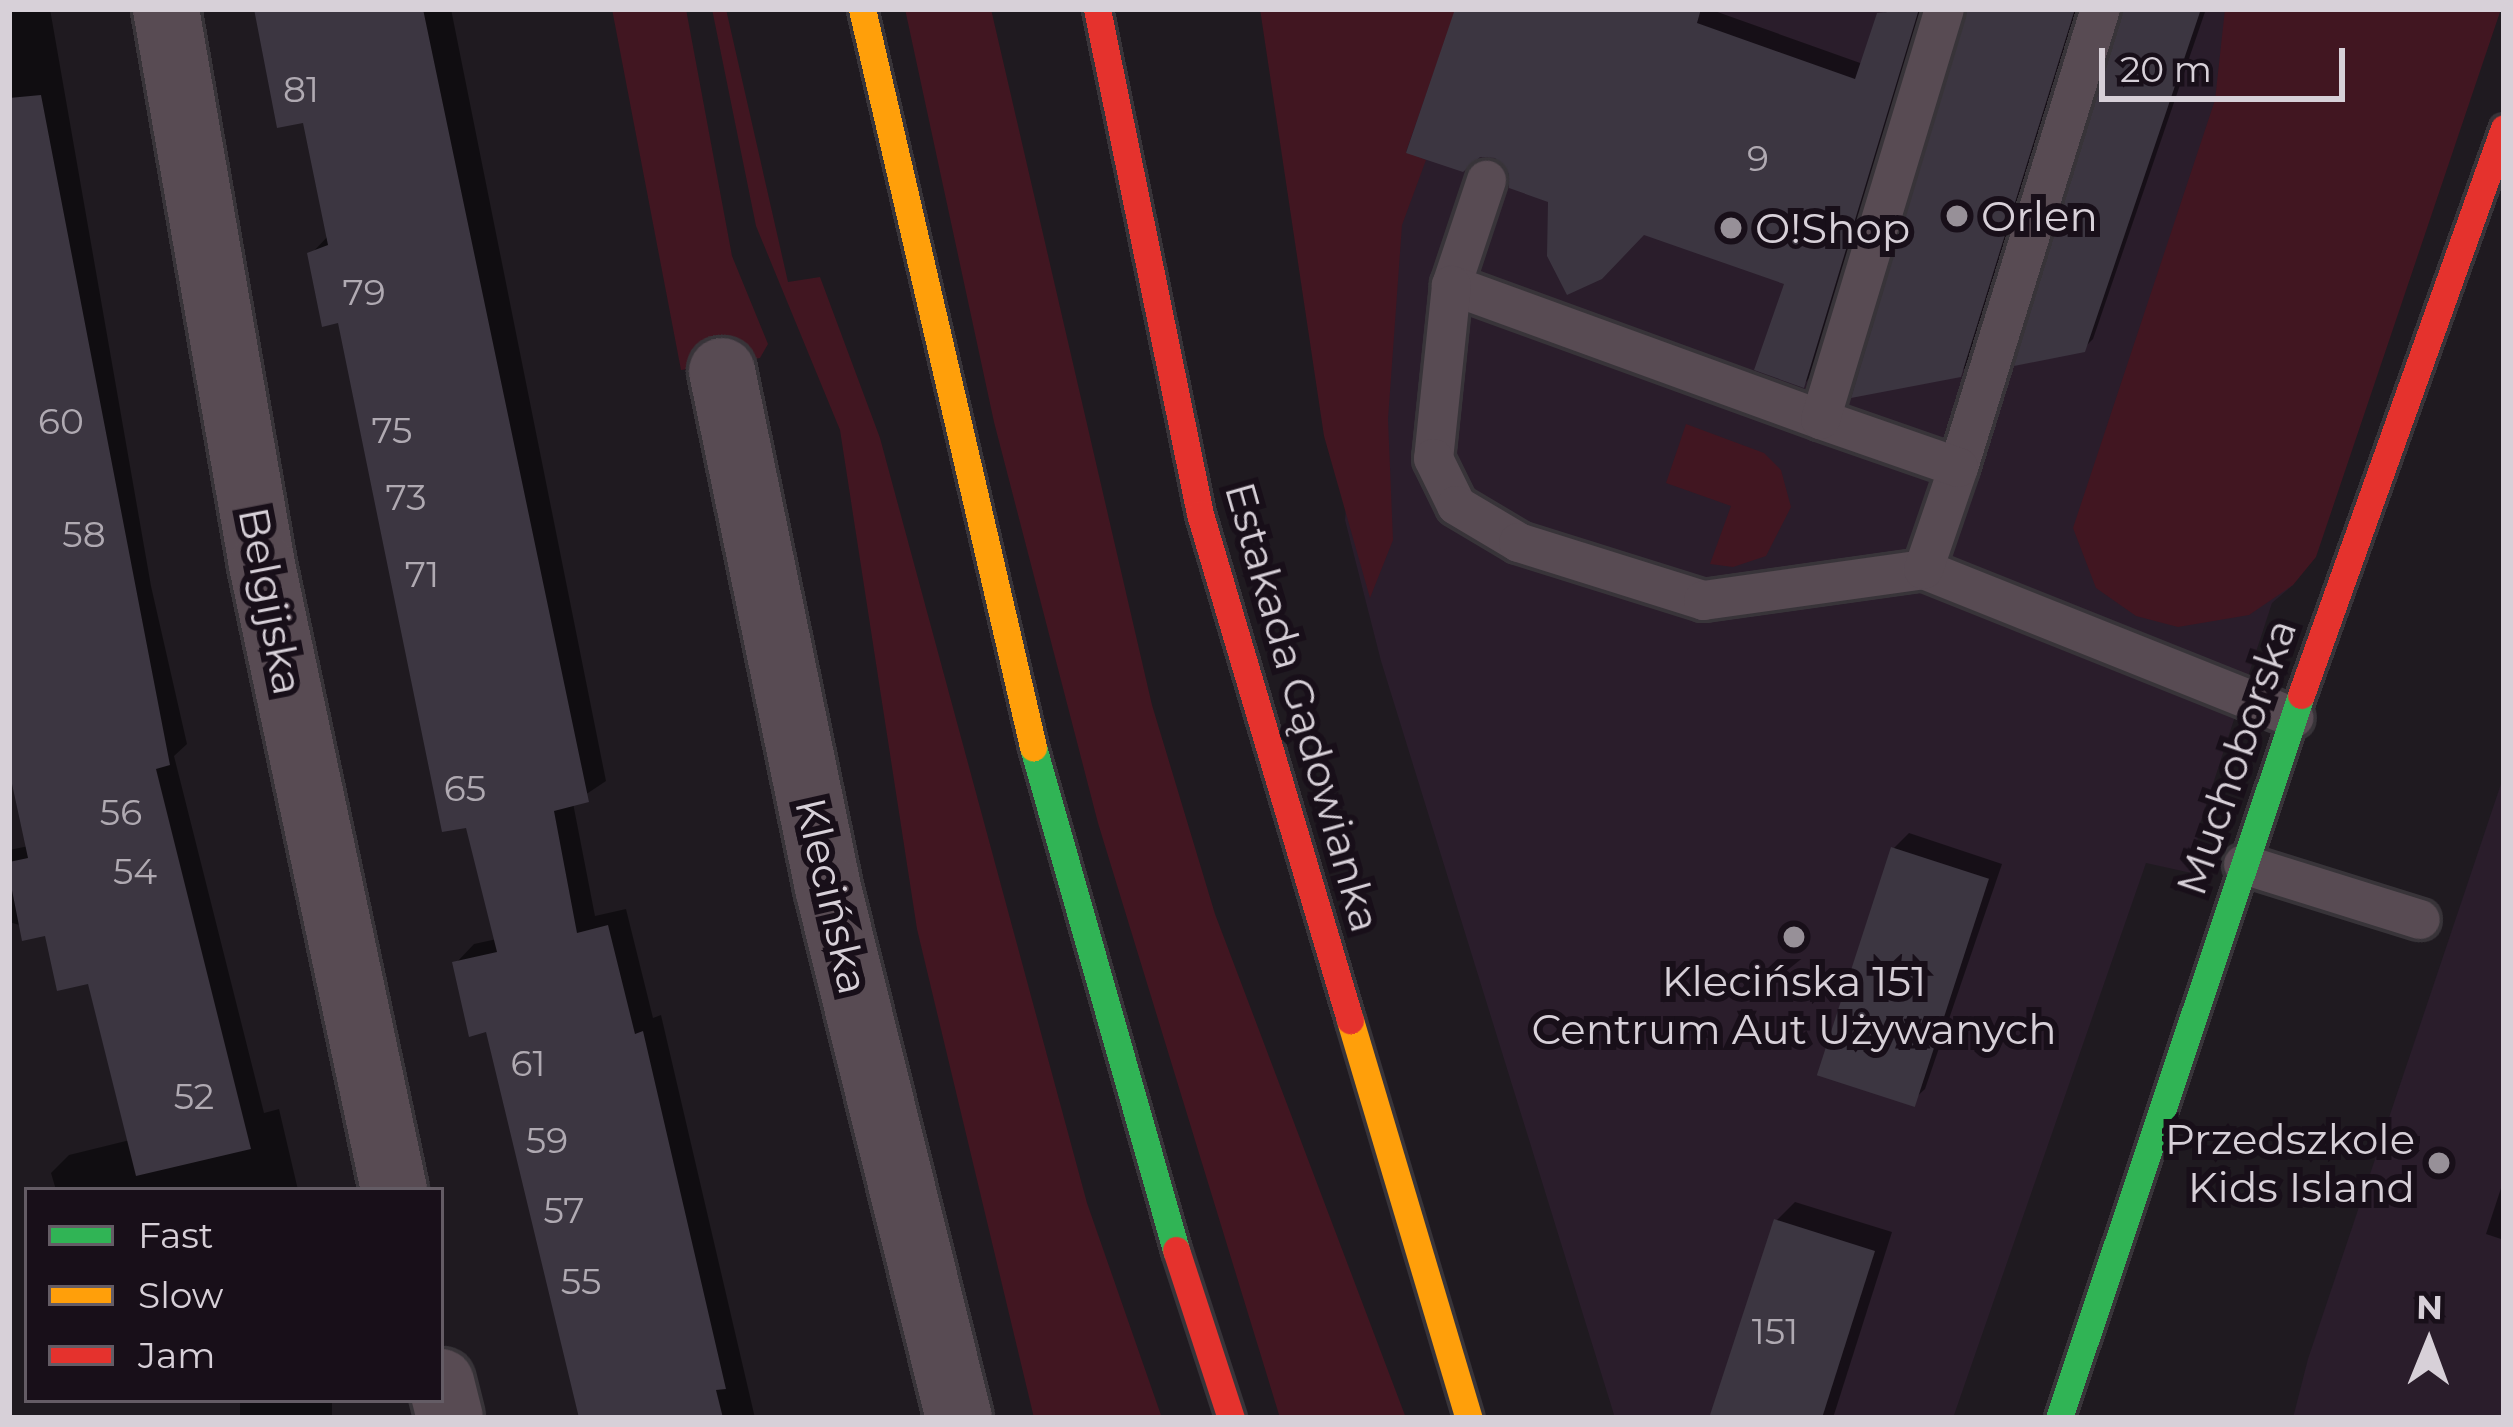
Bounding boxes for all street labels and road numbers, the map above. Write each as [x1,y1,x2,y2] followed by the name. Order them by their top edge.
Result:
[1215,476,1391,938] street label: Estakada Gądowianka
[228,503,314,699] street label: Belgijska
[2165,613,2307,901] street label: Muchoborska
[785,793,879,999] street label: Klecińska

